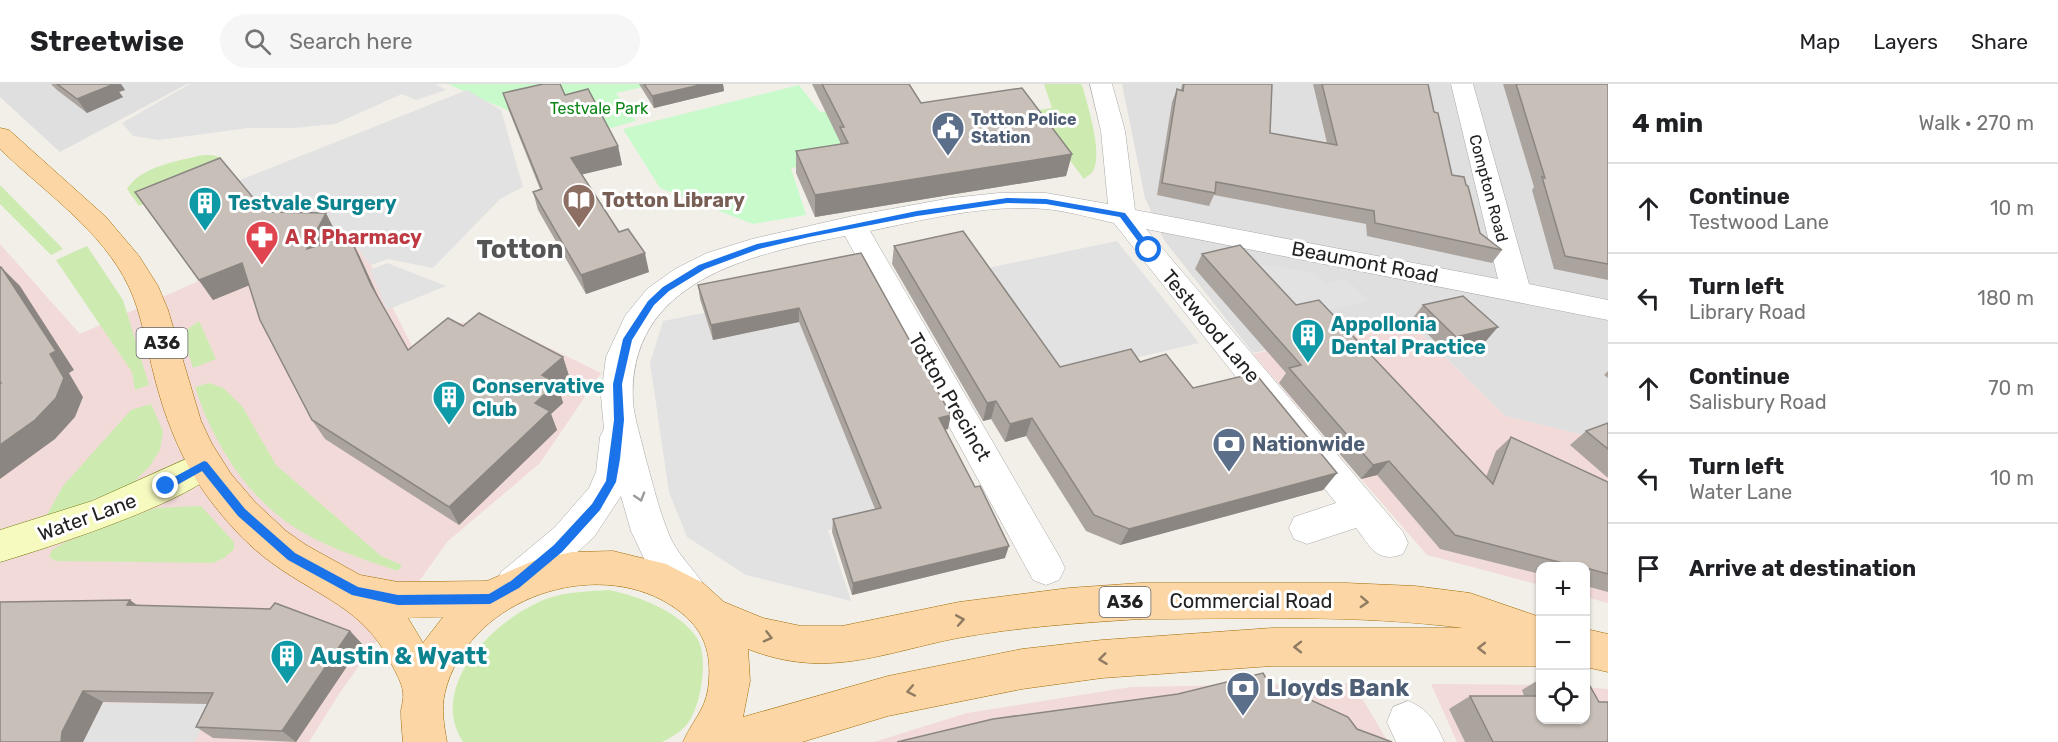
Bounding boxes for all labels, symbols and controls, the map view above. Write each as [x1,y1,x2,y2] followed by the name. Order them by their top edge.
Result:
[220,14,640,68] search box
[30,25,184,58] text: Streetwise
[241,25,274,58] icon: search
[289,28,413,55] text: Search here
[1799,29,1840,54] text: Map
[1873,29,1938,54] text: Layers
[1971,29,2028,54] text: Share
[550,99,649,118] park label: Testvale Park
[1632,108,1703,139] text: 4 min
[930,110,966,157] public building icon: Totton Police Station
[971,110,1076,147] place label: Totton Police Station
[1919,111,2034,135] text: Walk · 270 m
[1465,132,1512,244] street label: Compton Road
[561,182,597,229] library icon: Totton Library
[1689,183,1790,210] text: Continue
[187,185,223,232] building icon: Testvale Surgery
[602,188,745,212] place label: Totton Library
[228,191,397,215] place label: Testvale Surgery
[1632,192,1665,225] icon: ahead
[1990,196,2034,220] text: 10 m
[1689,210,1829,234] text: Testwood Lane
[244,219,280,266] pharmacy icon: A R Pharmacy
[285,225,422,249] place label: A R Pharmacy
[477,234,563,265] district label: Totton
[1135,236,1161,262] route start
[1290,236,1440,288] street label: Beaumont Road
[1157,265,1265,387] street label: Testwood Lane
[1689,273,1784,300] text: Turn left
[1632,282,1665,315] icon: left
[1977,286,2034,310] text: 180 m
[1689,300,1806,324] text: Library Road
[1331,312,1486,359] place label: Appollonia Dental Practice
[1290,317,1326,364] building icon: Appollonia Dental Practice
[136,328,188,358] road number: A36
[904,329,996,465] street label: Totton Precinct
[1689,363,1790,390] text: Continue
[1632,372,1665,405] icon: ahead
[472,374,605,421] place label: Conservative Club
[1988,376,2034,400] text: 70 m
[431,379,467,426] building icon: Conservative Club
[1689,390,1827,414] text: Salisbury Road
[1211,426,1247,473] bank icon: Nationwide
[1252,432,1365,456] place label: Nationwide
[1689,453,1784,480] text: Turn left
[1632,462,1665,495] icon: left
[1990,466,2034,490] text: 10 m
[152,472,178,498] route end
[1689,480,1792,504] text: Water Lane
[34,488,140,546] street label: Water Lane
[633,491,645,502] one-way arrow
[1632,552,1665,585] icon: arrive
[1689,555,1916,582] text: Arrive at destination
[1536,562,1590,724] map controls
[1536,562,1590,616] button: +
[1100,587,1150,617] road number: A36
[1169,589,1333,613] street label: Commercial Road
[1359,595,1368,608] one-way arrow
[954,614,964,627] one-way arrow
[1536,616,1590,670] button: −
[762,630,773,642] one-way arrow
[269,638,305,685] building icon: Austin & Wyatt
[1293,641,1302,653] one-way arrow
[310,642,487,670] place label: Austin & Wyatt
[1478,642,1487,654] one-way arrow
[1099,652,1108,665] one-way arrow
[1225,670,1261,717] bank icon: Lloyds Bank
[1536,670,1590,724] button: locate
[1266,674,1409,702] place label: Lloyds Bank
[906,684,916,697] one-way arrow

